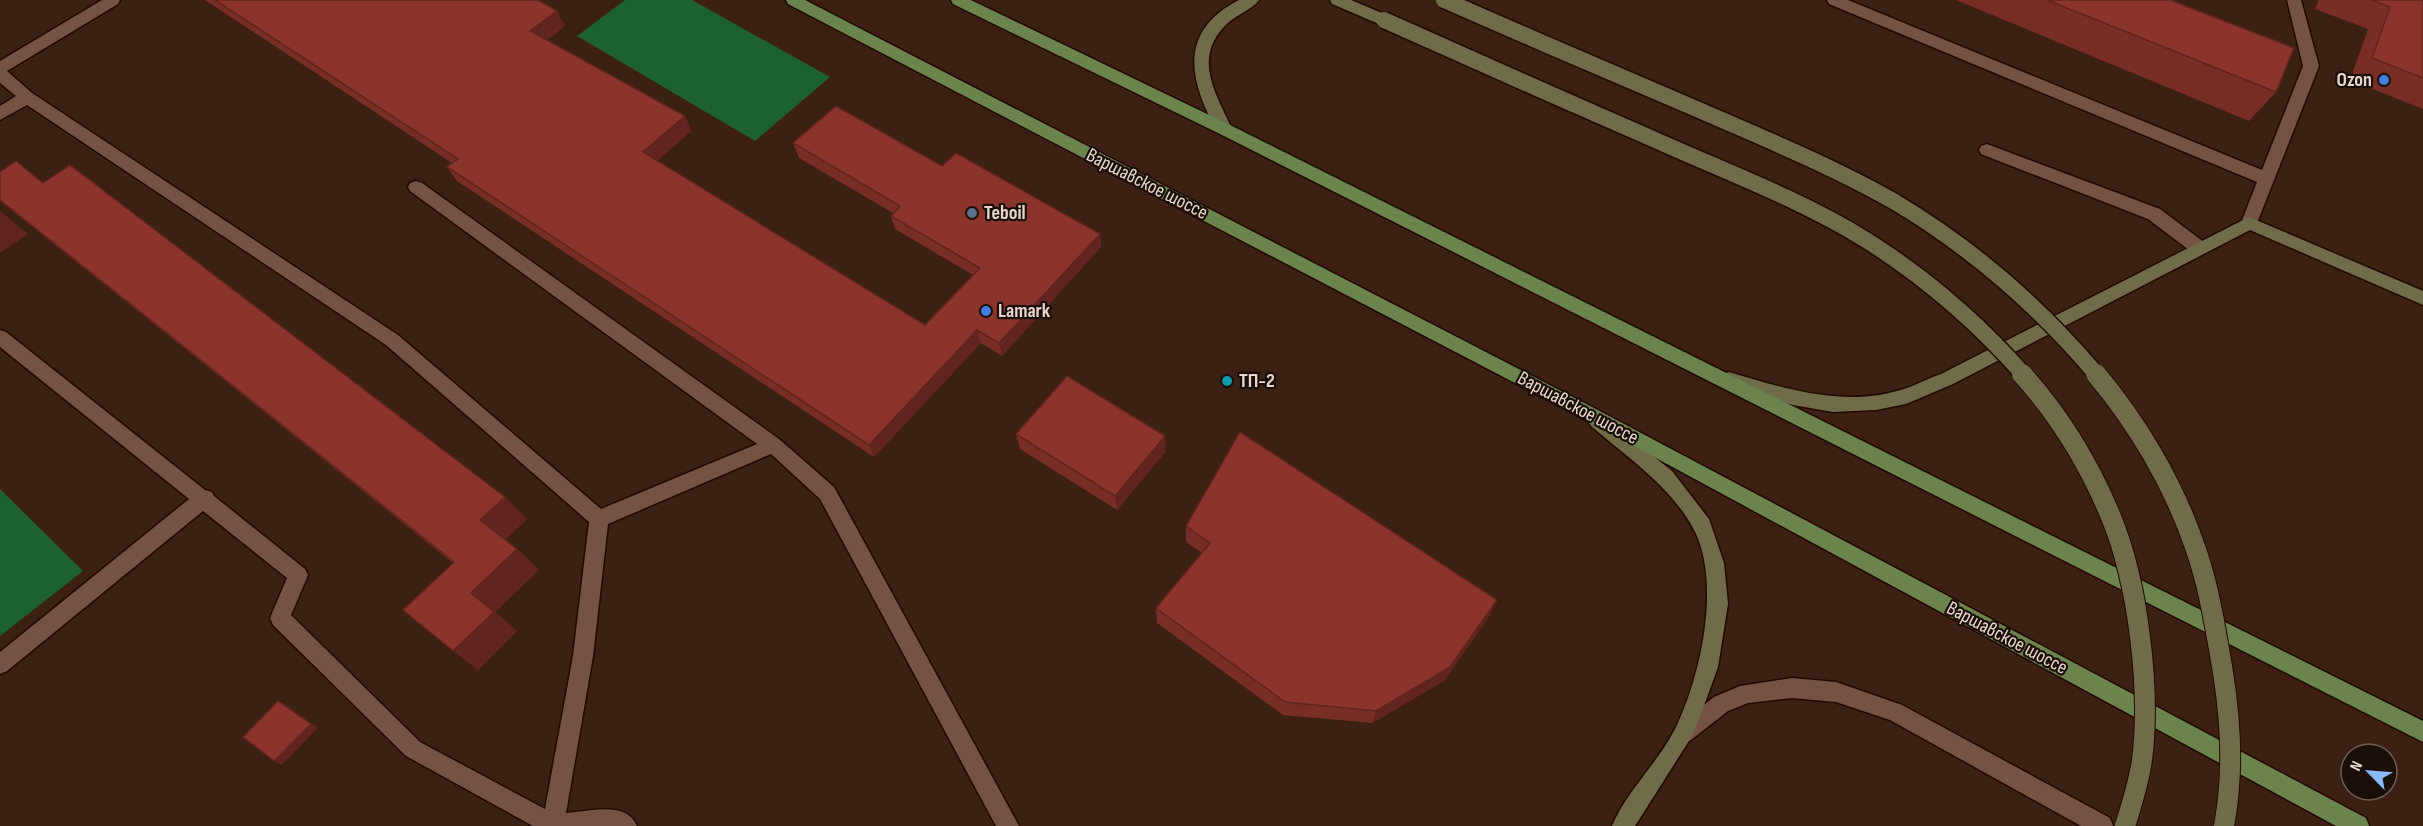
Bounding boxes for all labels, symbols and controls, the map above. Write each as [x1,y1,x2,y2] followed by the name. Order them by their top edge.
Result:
[2337,68,2372,92] place label: Ozon
[2377,73,2391,87] marker: Ozon
[1082,143,1212,225] street label: Варшавское шоссе
[984,201,1026,225] place label: Teboil
[965,206,979,220] marker: Teboil
[998,299,1051,323] place label: Lamark
[979,304,993,318] marker: Lamark
[1514,366,1642,450] street label: Варшавское шоссе
[1239,369,1275,393] place label: ТП-2
[1220,374,1234,388] marker: ТП-2
[1943,596,2071,680] street label: Варшавское шоссе
[2339,742,2399,802] north arrow
[2346,758,2367,774] text: N

